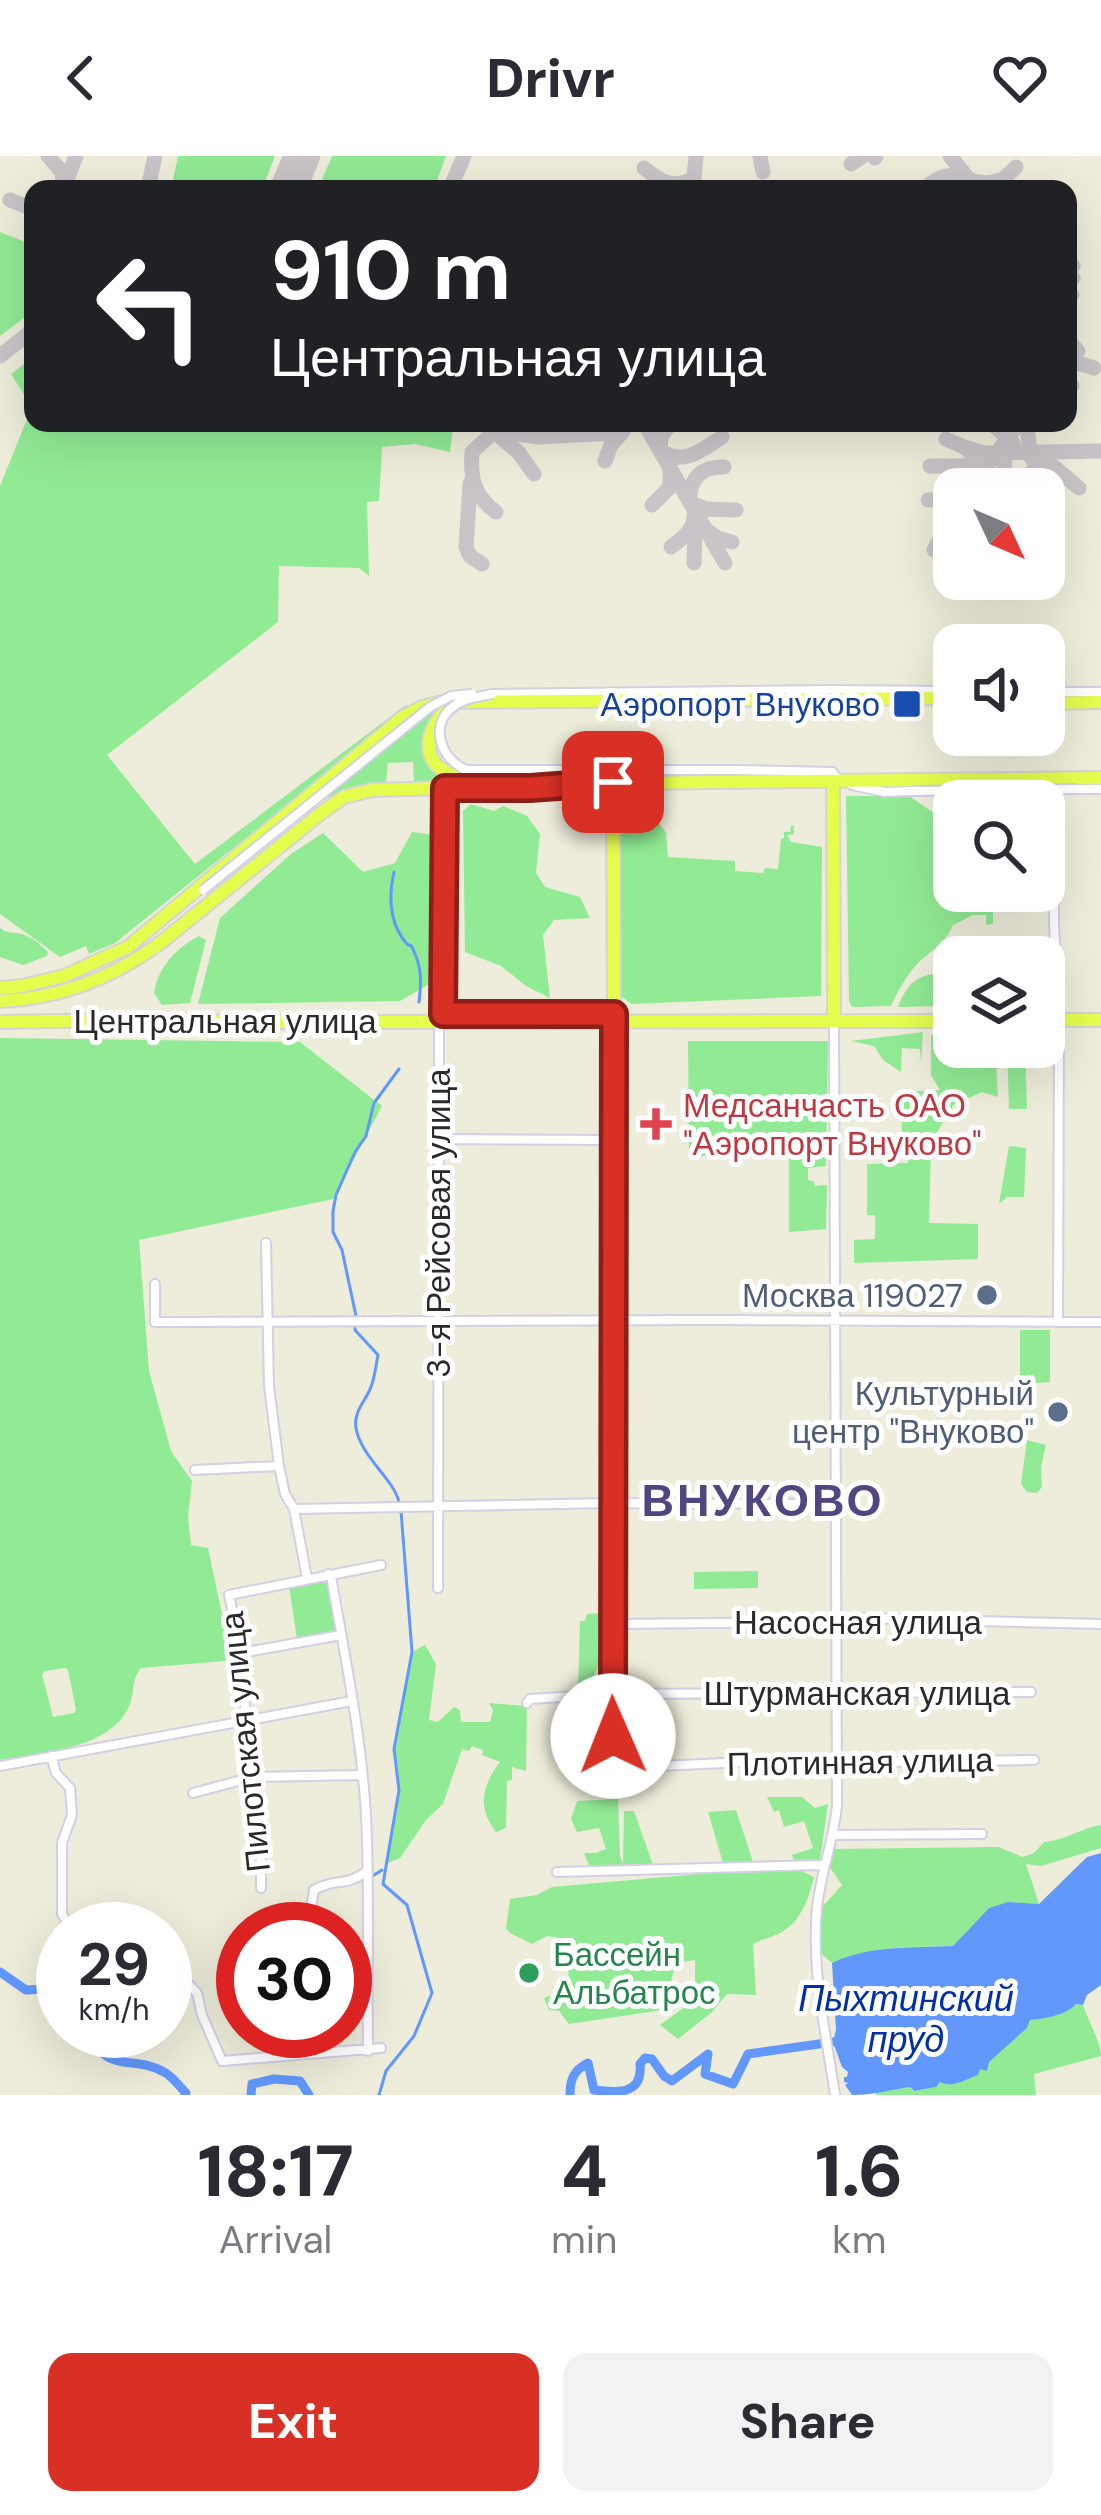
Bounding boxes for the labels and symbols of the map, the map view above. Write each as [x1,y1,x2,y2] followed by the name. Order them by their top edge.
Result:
[933,468,1065,600] north arrow
[601,683,880,726] place label: Аэропорт Внуково
[891,688,923,720] marker: Аэропорт Внуково
[562,731,664,833] pin
[73,1000,377,1043] street label: Центральная улица
[417,1068,460,1378] street label: 3-я Рейсовая улица
[683,1084,982,1165] place label: Медсанчасть ОАО "Аэропорт Внуково"
[640,1108,672,1140] marker: Медсанчасть ОАО "Аэропорт Внуково"
[742,1274,963,1317] place label: Москва 119027
[974,1282,1000,1308] marker: Москва 119027
[792,1372,1034,1453] place label: Культурный центр "Внуково"
[1045,1399,1071,1425] marker: Культурный центр "Внуково"
[642,1471,884,1530] district label: ВНУКОВО
[734,1601,983,1644] street label: Насосная улица
[210,1609,280,1874] street label: Пилотская улица
[704,1672,1011,1715] street label: Штурманская улица
[550,1673,676,1799] position arrow
[726,1738,994,1786] street label: Плотинная улица
[216,1902,372,2058] speed limit sign: 30
[553,1933,716,2014] place label: Бассейн Альбатрос
[516,1960,542,1986] marker: Бассейн Альбатрос
[798,1975,1014,2063] water label: Пыхтинский пруд

